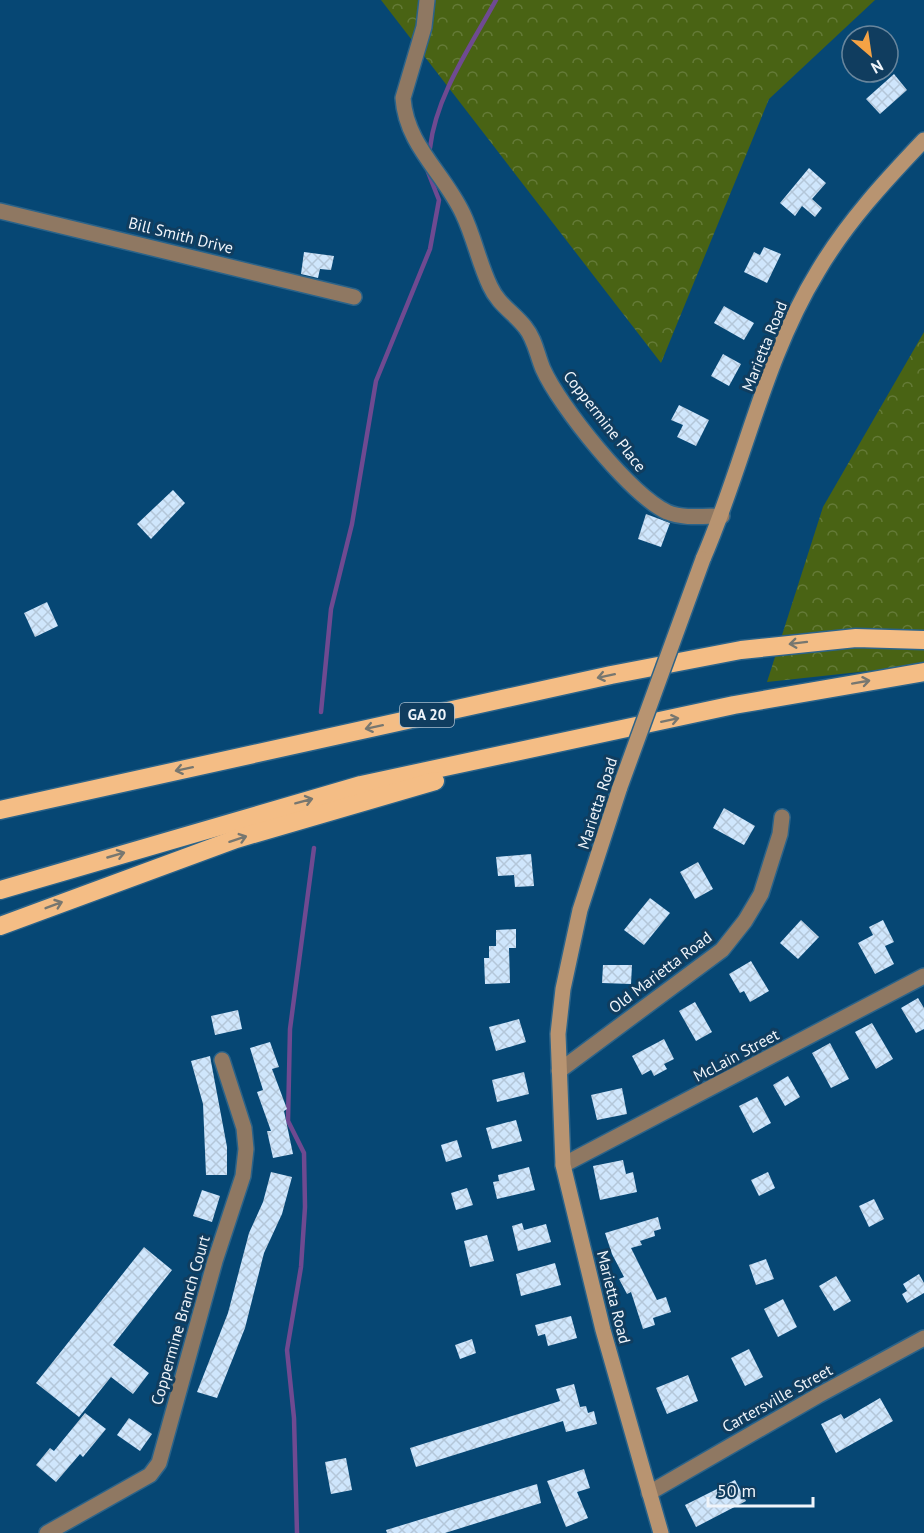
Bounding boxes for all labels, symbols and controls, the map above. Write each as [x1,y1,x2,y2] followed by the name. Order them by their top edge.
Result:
[840,24,900,84] north arrow
[868,56,887,78] text: N
[127,212,235,258] street label: Bill Smith Drive
[737,298,791,394] street label: Marietta Road
[559,366,651,476] street label: Coppermine Place
[789,638,808,649] one-way arrow
[597,671,616,682] one-way arrow
[851,676,871,687] one-way arrow
[400,703,454,727] road number: GA 20
[660,713,679,725] one-way arrow
[365,722,385,733] one-way arrow
[573,755,621,851] street label: Marietta Road
[175,764,194,775] one-way arrow
[294,794,313,806] one-way arrow
[228,832,247,843] one-way arrow
[107,849,126,860] one-way arrow
[45,898,63,909] one-way arrow
[605,927,715,1017] street label: Old Marietta Road
[690,1024,783,1086] street label: McLain Street
[146,1232,214,1407] street label: Coppermine Branch Court
[593,1248,635,1346] street label: Marietta Road
[718,1359,836,1437] street label: Cartersville Street
[708,1470,813,1508] scale bar
[717,1479,756,1502] text: 50 m

